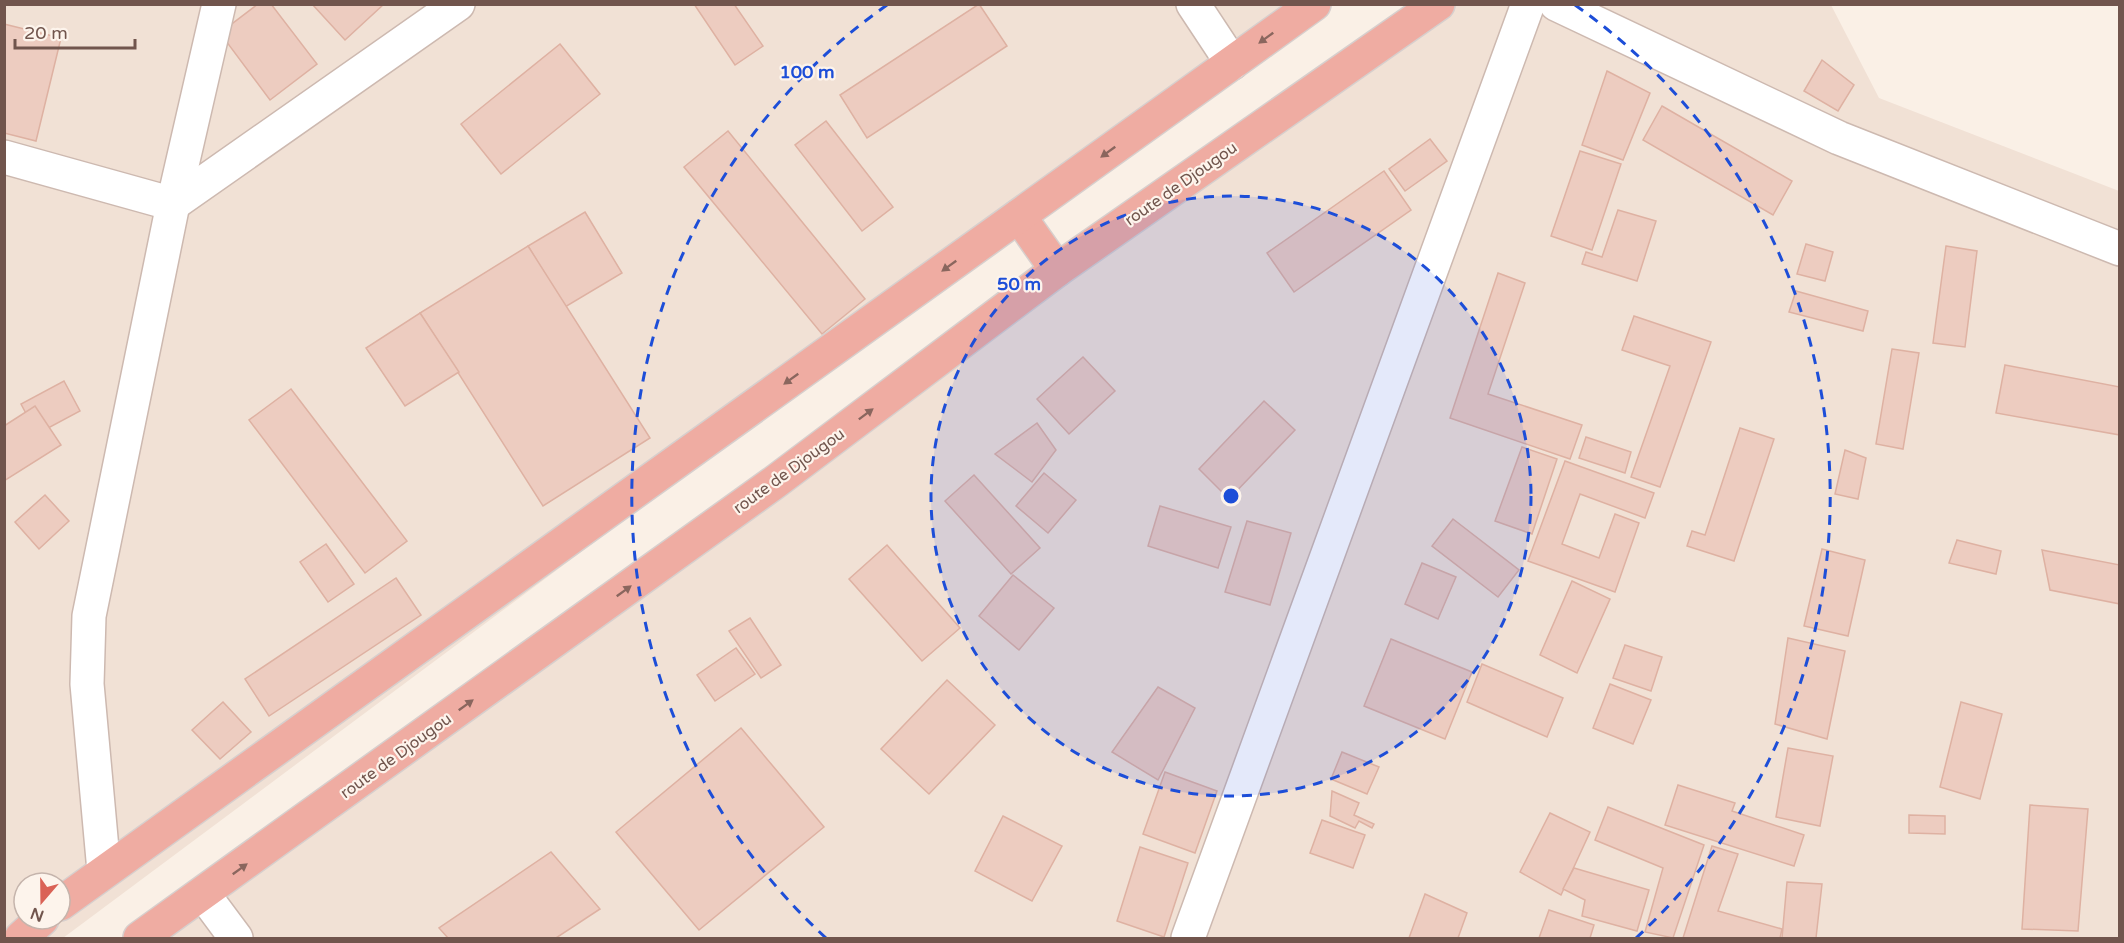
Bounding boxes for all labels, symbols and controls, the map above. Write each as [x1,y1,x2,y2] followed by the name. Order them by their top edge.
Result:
[15,12,135,50] scale bar
[24,22,68,44] text: 20 m
[1259,32,1274,44] one-way arrow
[779,61,835,83] text: 100 m
[1121,138,1241,230] street label: route de Djougou
[1100,146,1116,158] one-way arrow
[942,260,958,272] one-way arrow
[997,273,1041,295] text: 50 m
[783,373,799,385] one-way arrow
[858,408,873,420] one-way arrow
[729,424,849,518] street label: route de Djougou
[1221,486,1241,506] centre of rings
[615,585,631,597] one-way arrow
[457,699,473,711] one-way arrow
[336,709,456,803] street label: route de Djougou
[232,863,248,875] one-way arrow
[12,871,72,931] north arrow
[28,903,47,926] text: N

